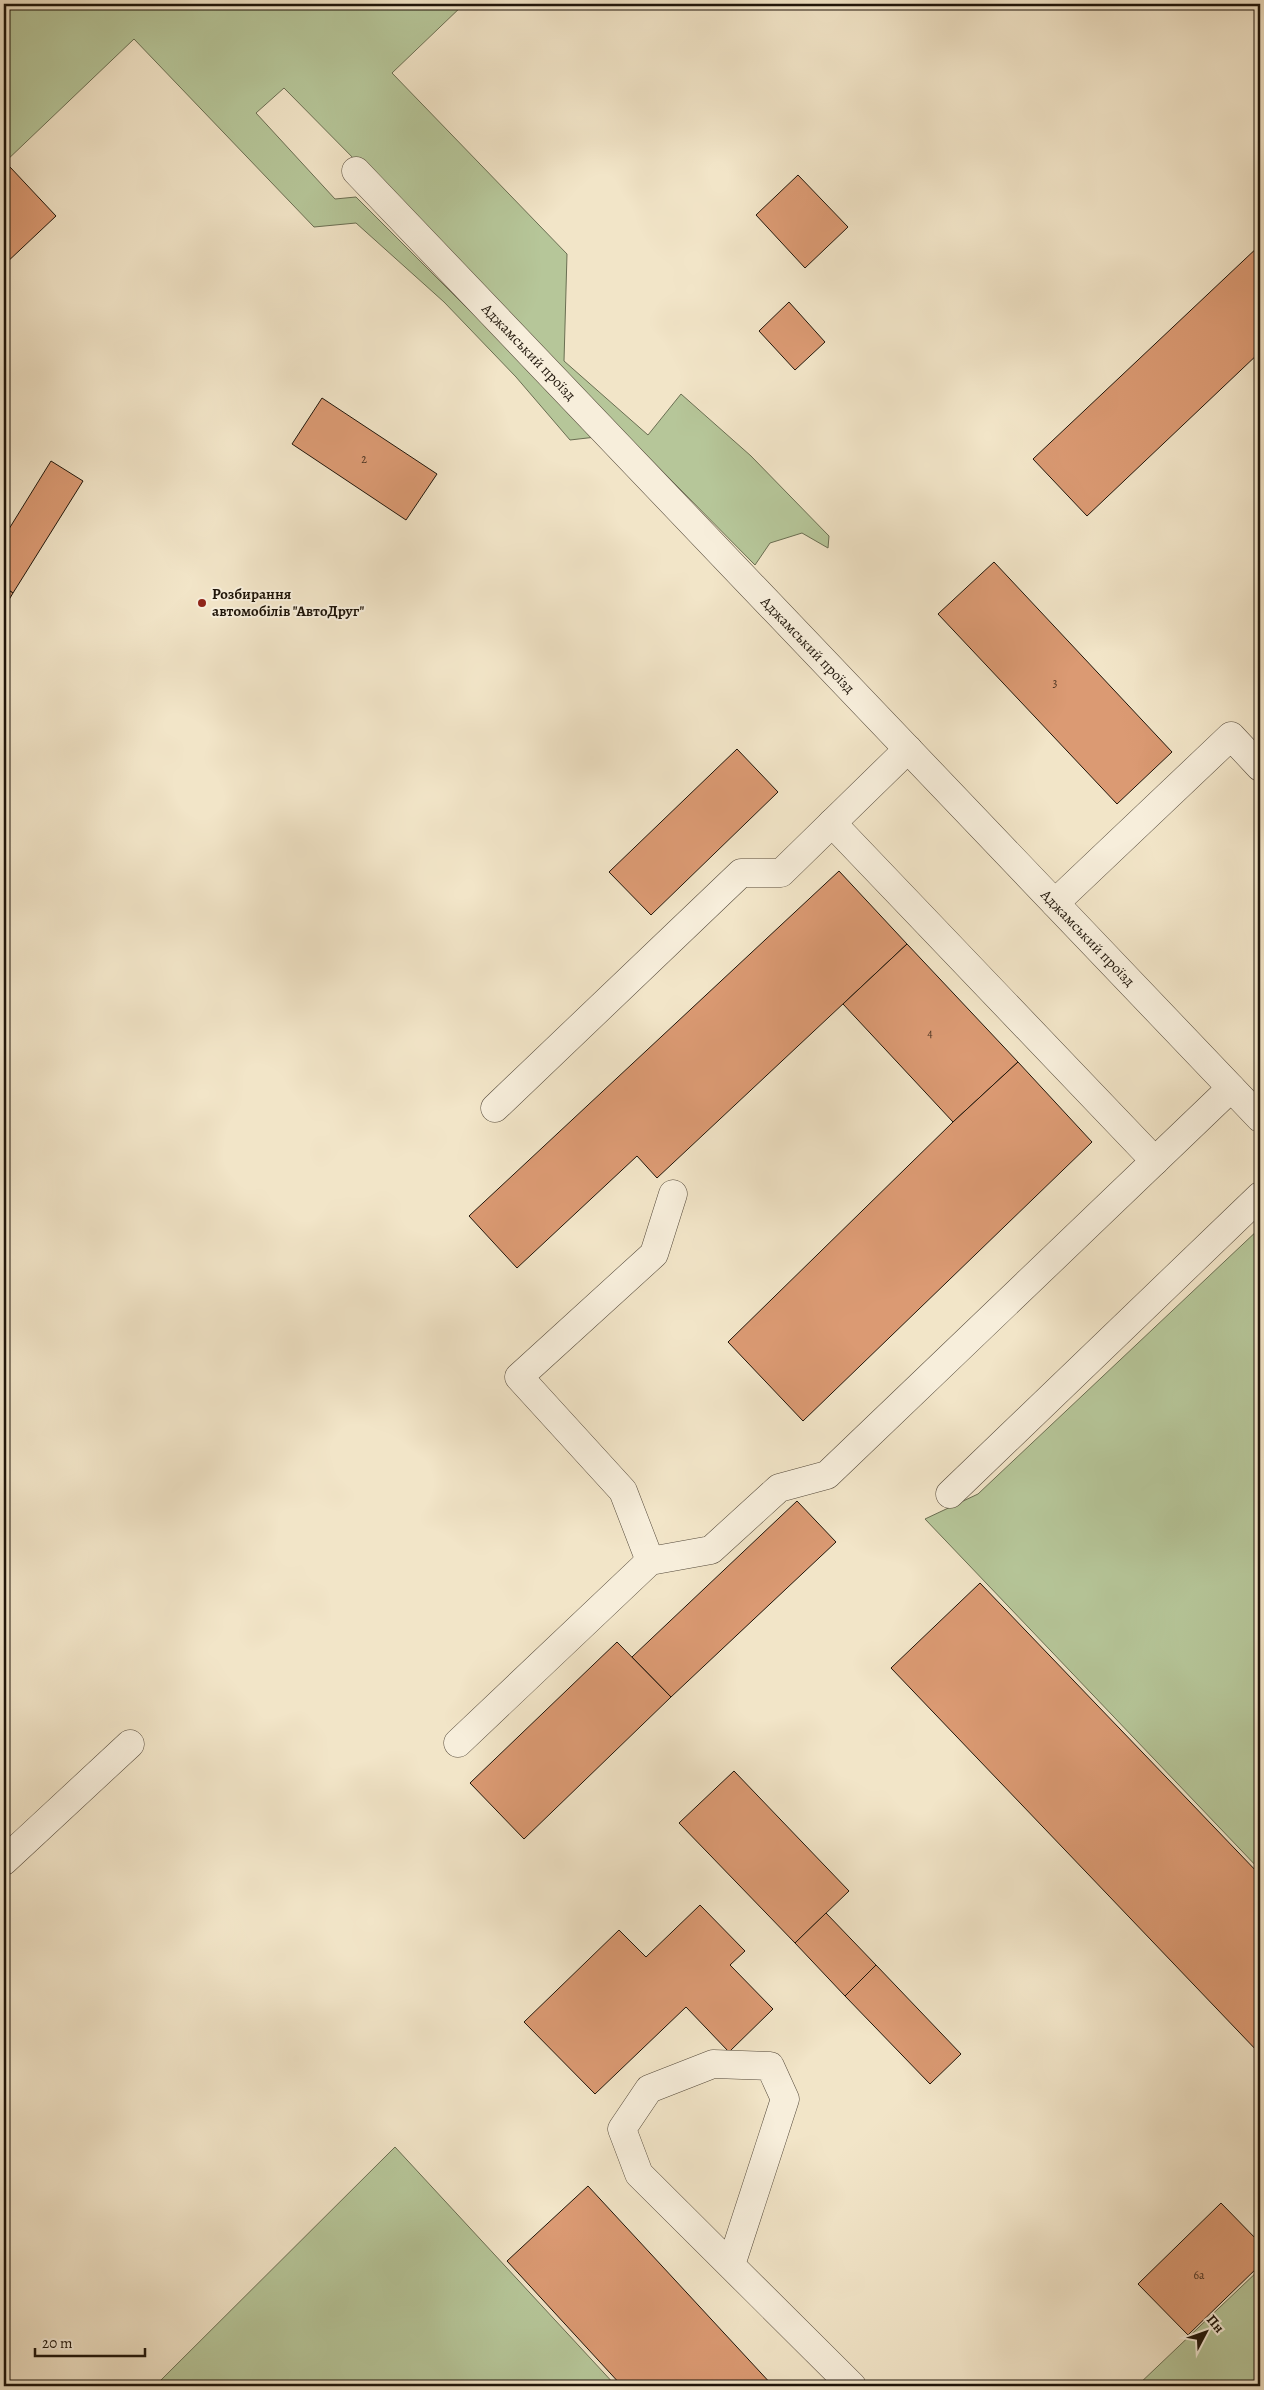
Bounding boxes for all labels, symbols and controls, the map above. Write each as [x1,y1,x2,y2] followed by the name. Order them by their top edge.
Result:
[477,298,580,405] street label: Аджамський проїзд
[361,451,367,467] house number: 2
[212,584,364,621] place label: Розбирання автомобілів "АвтоДруг"
[756,591,859,698] street label: Аджамський проїзд
[196,597,208,609] marker: Розбирання автомобілів "АвтоДруг"
[1053,675,1058,691] house number: 3
[1036,884,1139,991] street label: Аджамський проїзд
[927,1025,933,1041] house number: 4
[1193,2267,1205,2283] house number: 6а
[1182,2308,1232,2358] north arrow
[1202,2311,1229,2337] text: Пн
[35,2325,145,2357] scale bar
[42,2333,73,2353] text: 20 m

